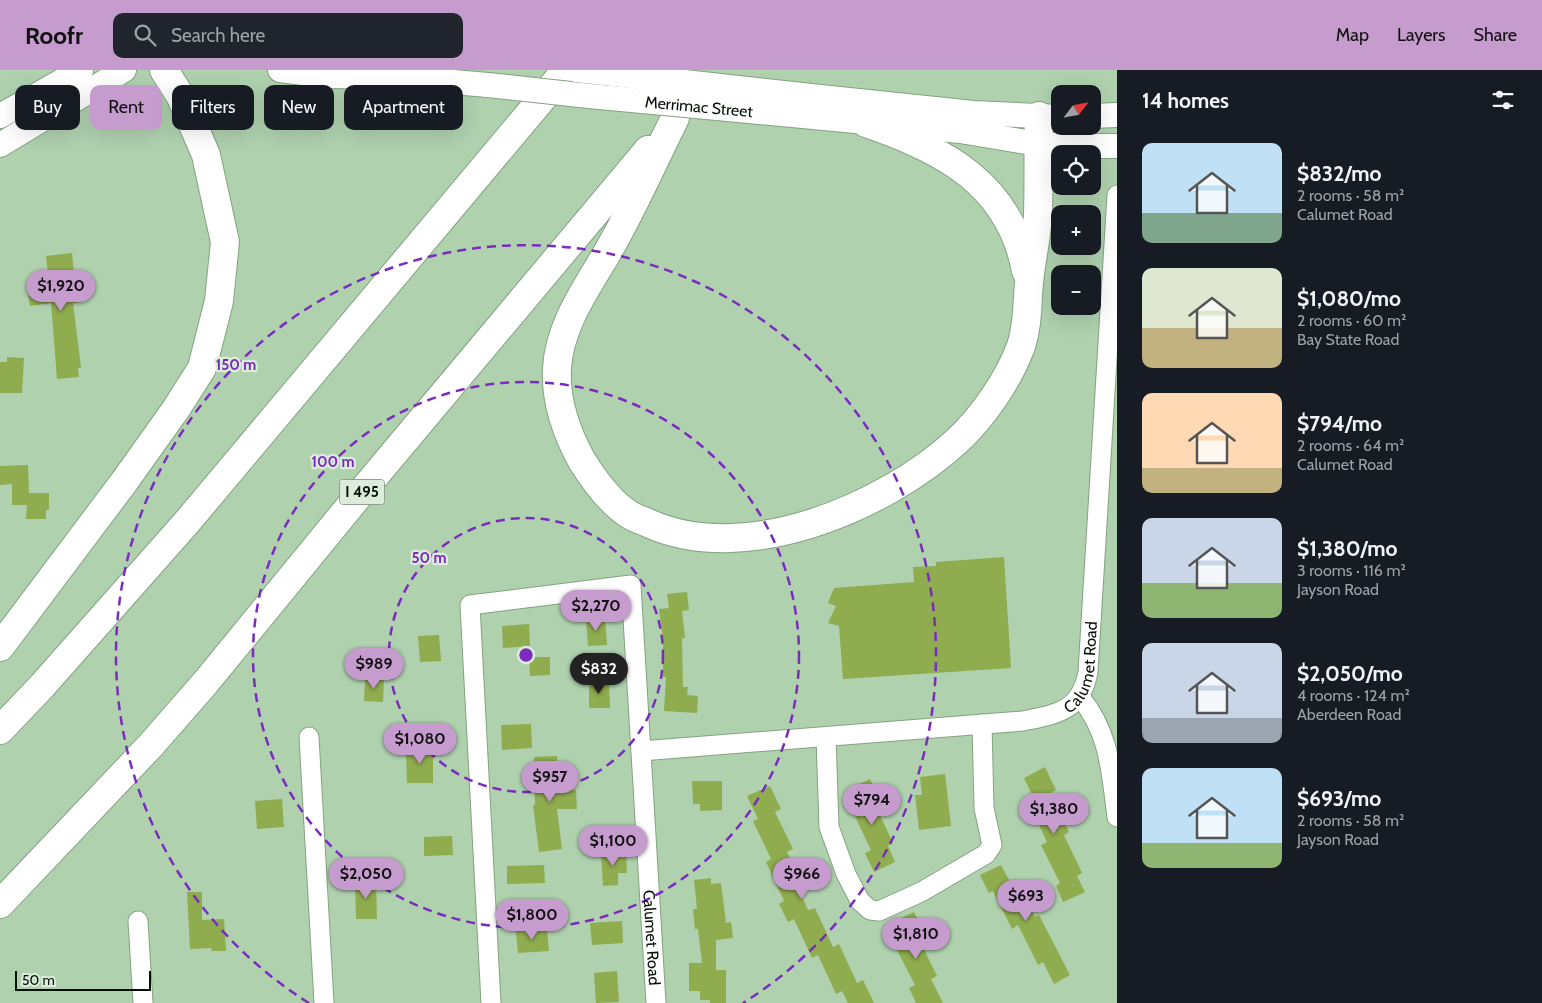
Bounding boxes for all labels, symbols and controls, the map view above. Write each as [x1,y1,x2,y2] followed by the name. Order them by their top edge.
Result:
[113,13,463,58] search box
[25,21,83,50] text: Roofr
[131,21,159,49] icon: search
[171,24,265,47] text: Search here
[1336,24,1369,46] text: Map
[1397,24,1446,46] text: Layers
[1474,24,1517,46] text: Share
[15,85,80,130] chip: Buy
[90,85,162,130] chip: Rent
[172,85,254,130] chip: Filters
[264,85,334,130] chip: New
[344,85,463,130] chip: Apartment
[1051,85,1101,135] north arrow
[1051,85,1101,315] map controls
[1489,86,1517,114] icon: filters
[1142,88,1229,113] text: 14 homes
[644,92,754,121] street label: Merrimac Street
[1051,145,1101,195] button: locate
[1297,161,1382,186] text: $832/mo
[1182,163,1242,223] icon: home
[1297,186,1404,205] text: 2 rooms · 58 m²
[1051,205,1101,255] button: +
[1297,205,1393,224] text: Calumet Road
[1051,265,1101,315] button: −
[20,270,102,312] pin: $1,920
[37,276,85,295] text: $1,920
[1297,286,1401,311] text: $1,080/mo
[1182,288,1242,348] icon: home
[1297,311,1406,330] text: 2 rooms · 60 m²
[1297,330,1399,349] text: Bay State Road
[216,356,256,374] text: 150 m
[1297,411,1382,436] text: $794/mo
[1182,413,1242,473] icon: home
[1297,436,1404,455] text: 2 rooms · 64 m²
[311,453,355,471] text: 100 m
[1297,455,1393,474] text: Calumet Road
[340,480,384,504] road number: I 495
[1297,536,1398,561] text: $1,380/mo
[1182,538,1242,598] icon: home
[411,549,447,567] text: 50 m
[1297,561,1406,580] text: 3 rooms · 116 m²
[1297,580,1379,599] text: Jayson Road
[555,590,637,632] pin: $2,270
[571,596,621,615] text: $2,270
[1060,621,1101,717] street label: Calumet Road
[517,646,535,664] centre of rings
[344,648,404,690] pin: $989
[569,652,629,695] pin: $832
[356,654,392,673] text: $989
[581,659,617,678] text: $832
[1297,661,1403,686] text: $2,050/mo
[1182,663,1242,723] icon: home
[1297,686,1410,705] text: 4 rooms · 124 m²
[1297,705,1401,724] text: Aberdeen Road
[379,722,461,765] pin: $1,080
[394,729,446,748] text: $1,080
[520,760,580,803] pin: $957
[532,767,568,786] text: $957
[842,784,902,826] pin: $794
[1297,786,1381,811] text: $693/mo
[1182,788,1242,848] icon: home
[854,790,890,809] text: $794
[1013,792,1095,835] pin: $1,380
[1030,799,1078,818] text: $1,380
[1297,811,1404,830] text: 2 rooms · 58 m²
[572,824,654,867] pin: $1,100
[1297,830,1379,849] text: Jayson Road
[589,831,637,850] text: $1,100
[325,858,407,900] pin: $2,050
[772,858,832,900] pin: $966
[340,864,392,883] text: $2,050
[784,864,820,883] text: $966
[996,880,1056,922] pin: $693
[1008,886,1044,905] text: $693
[640,889,664,986] street label: Calumet Road
[491,898,573,941] pin: $1,800
[506,905,558,924] text: $1,800
[875,918,957,960] pin: $1,810
[893,924,939,943] text: $1,810
[15,968,151,991] scale bar
[22,971,55,989] text: 50 m

